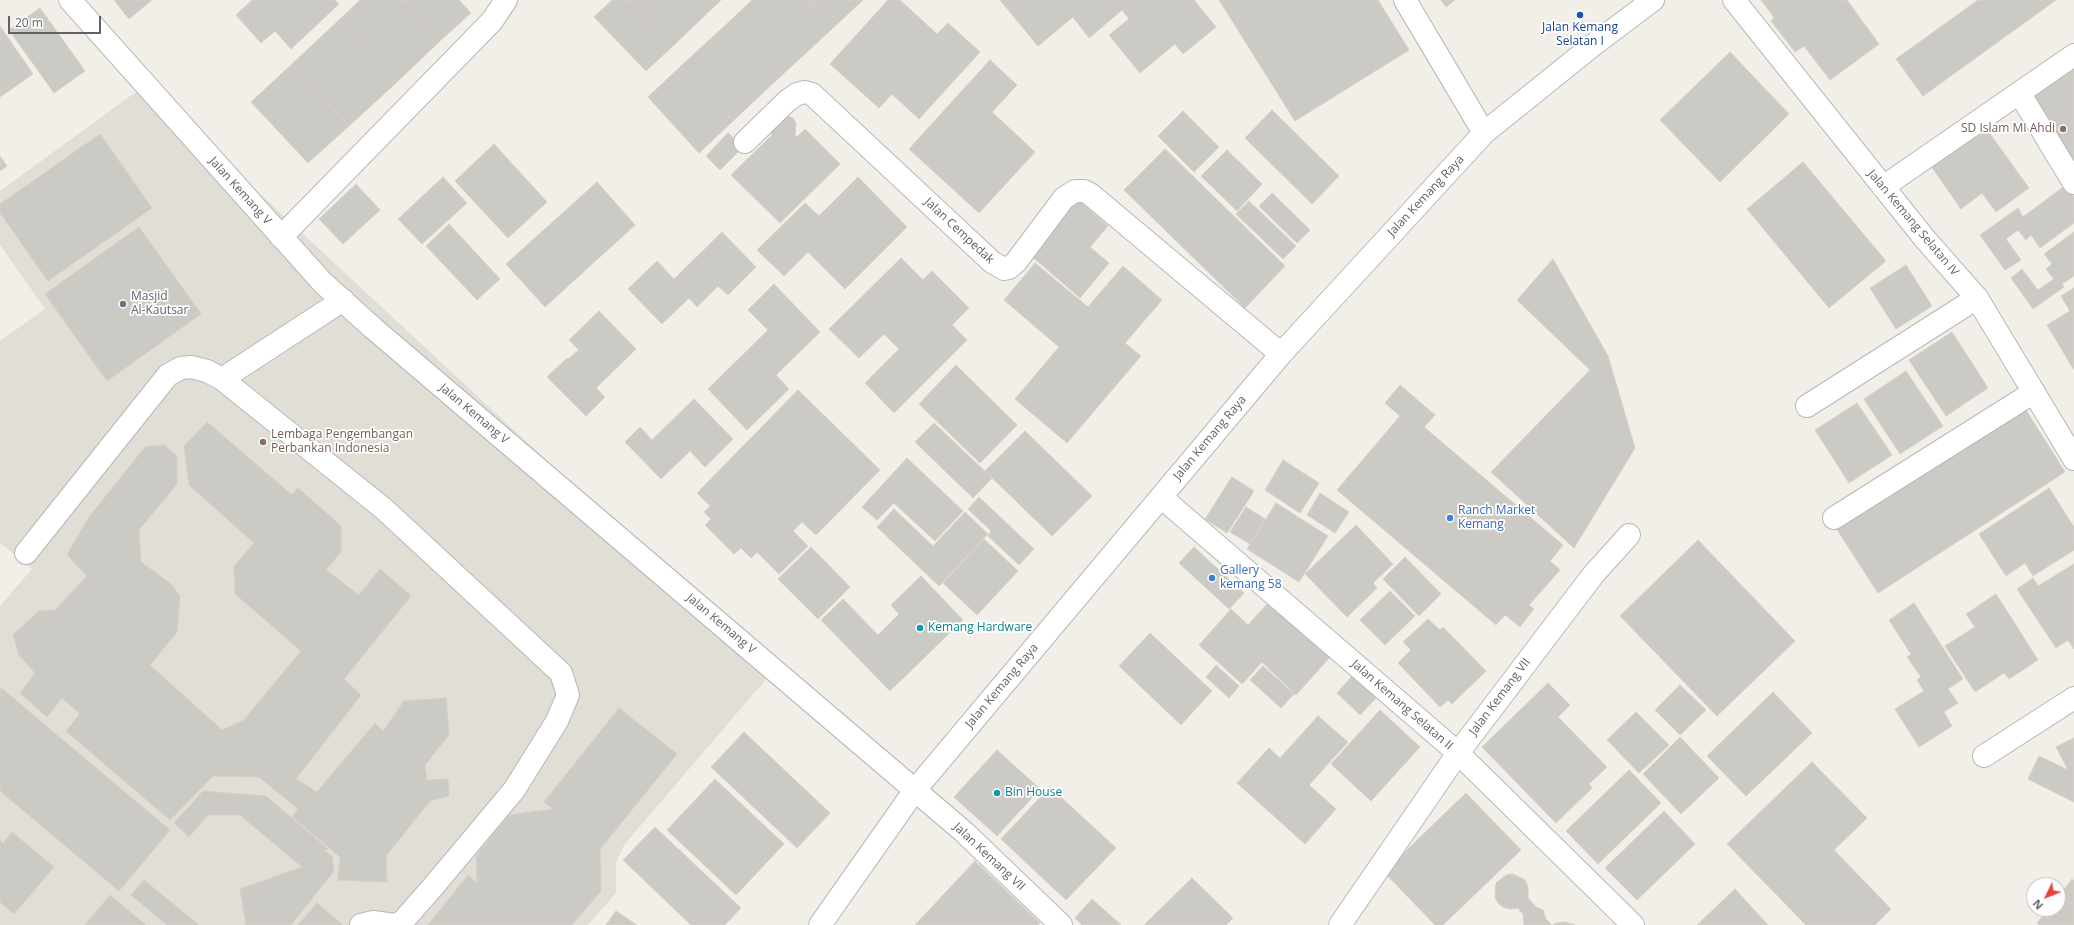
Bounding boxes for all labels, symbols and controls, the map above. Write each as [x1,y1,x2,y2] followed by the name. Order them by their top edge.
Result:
[10,8,103,34] scale bar
[1575,10,1585,20] marker: Jalan Kemang Selatan I
[15,14,43,31] text: 20 m
[1542,21,1618,49] place label: Jalan Kemang Selatan I
[1961,122,2055,136] place label: SD Islam MI Ahdi
[2058,124,2068,134] marker: SD Islam MI Ahdi
[1385,152,1467,240] street label: Jalan Kemang Raya
[206,154,274,228] street label: Jalan Kemang V
[1864,167,1962,279] street label: Jalan Kemang Selatan IV
[921,195,997,267] street label: Jalan Cempedak
[131,290,188,318] place label: Masjid Al-Kautsar
[118,299,128,309] marker: Masjid Al-Kautsar
[436,381,512,447] street label: Jalan Kemang V
[1171,393,1249,483] street label: Jalan Kemang Raya
[271,428,413,456] place label: Lembaga Pengembangan Perbankan Indonesia
[258,437,268,447] marker: Lembaga Pengembangan Perbankan Indonesia
[1458,504,1535,532] place label: Ranch Market Kemang
[1445,513,1455,523] marker: Ranch Market Kemang
[1220,564,1282,592] place label: Gallery kemang 58
[1207,573,1217,583] marker: Gallery kemang 58
[683,591,759,657] street label: Jalan Kemang V
[928,621,1032,635] place label: Kemang Hardware
[915,623,925,633] marker: Kemang Hardware
[963,641,1041,731] street label: Jalan Kemang Raya
[1466,656,1534,738] street label: Jalan Kemang VII
[1348,657,1456,753] street label: Jalan Kemang Selatan II
[1005,786,1062,800] place label: Bin House
[992,788,1002,798] marker: Bin House
[950,820,1028,894] street label: Jalan Kemang VII
[2026,877,2066,917] north arrow
[2029,896,2046,913] text: N

